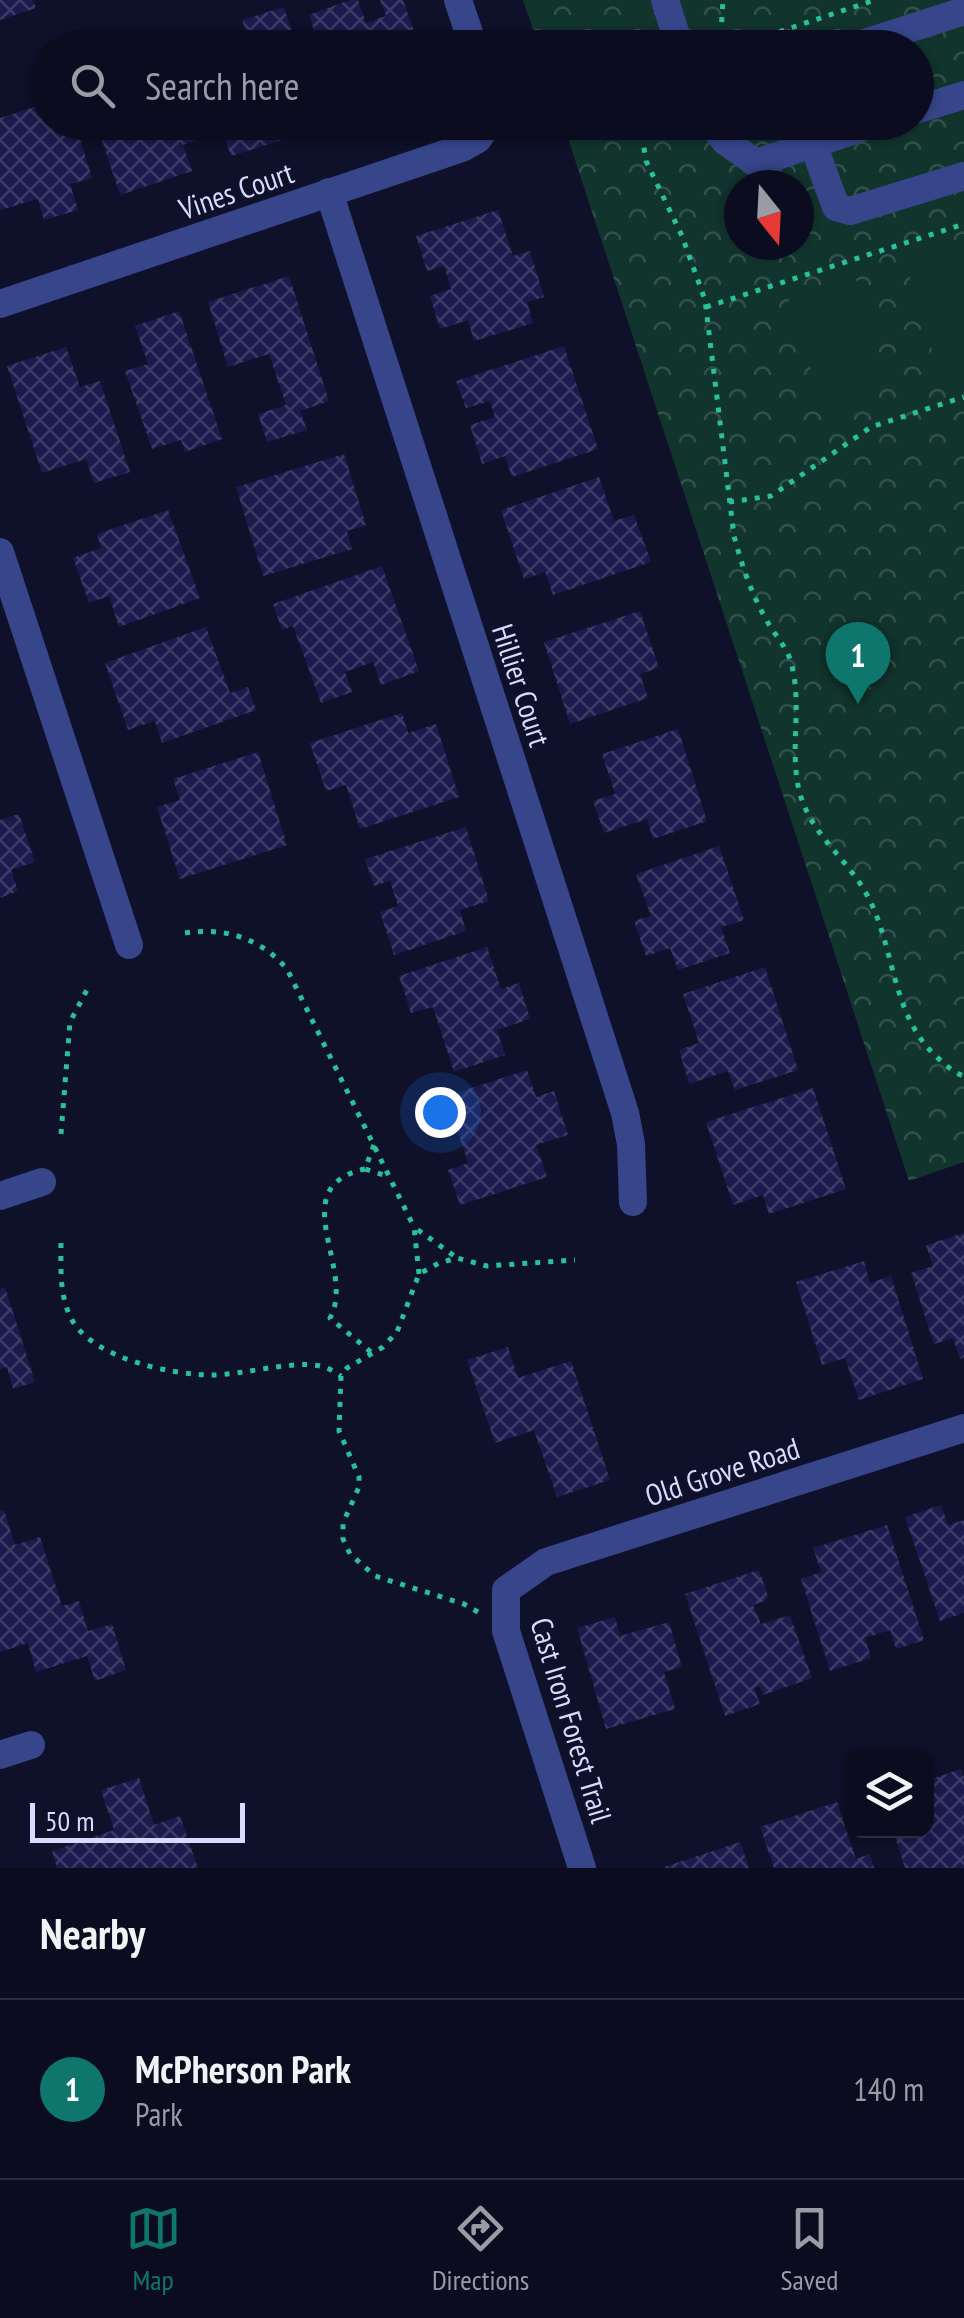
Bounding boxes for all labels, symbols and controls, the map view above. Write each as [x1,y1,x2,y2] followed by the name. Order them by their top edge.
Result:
[30,30,934,140] search box
[65,58,120,113] icon: search
[145,61,299,110] text: Search here
[173,152,299,228] street label: Vines Court
[724,170,814,260] north arrow
[484,619,560,752] street label: Hillier Court
[826,622,890,704] pin: 1
[415,1087,466,1138] your location
[640,1428,804,1514] street label: Old Grove Road
[522,1613,622,1827] street label: Cast Iron Forest Trail
[844,1748,934,1838] map controls
[844,1748,934,1838] button: layers
[30,1798,245,1842] scale bar
[45,1802,94,1839] text: 50 m
[40,1906,145,1961] text: Nearby
[135,2044,351,2093] text: McPherson Park
[65,2068,80,2110] text: 1
[853,2068,924,2110] text: 140 m
[135,2093,183,2135] text: Park
[126,2201,181,2298] tab: Map
[432,2201,529,2298] tab: Directions
[781,2201,838,2298] tab: Saved

